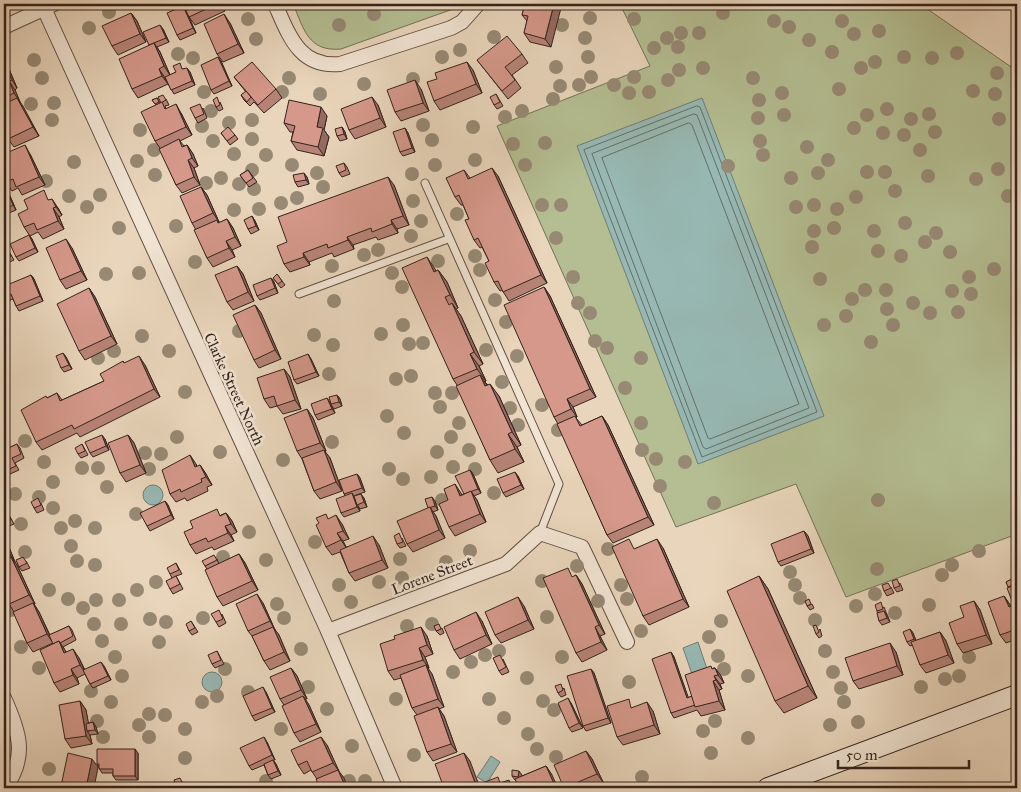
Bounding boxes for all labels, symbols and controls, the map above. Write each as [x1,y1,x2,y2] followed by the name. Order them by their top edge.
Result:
[200,330,268,449] street label: Clarke Street North
[389,551,476,599] street label: Lorene Street
[838,737,970,769] scale bar
[846,746,878,764] text: 50 m

